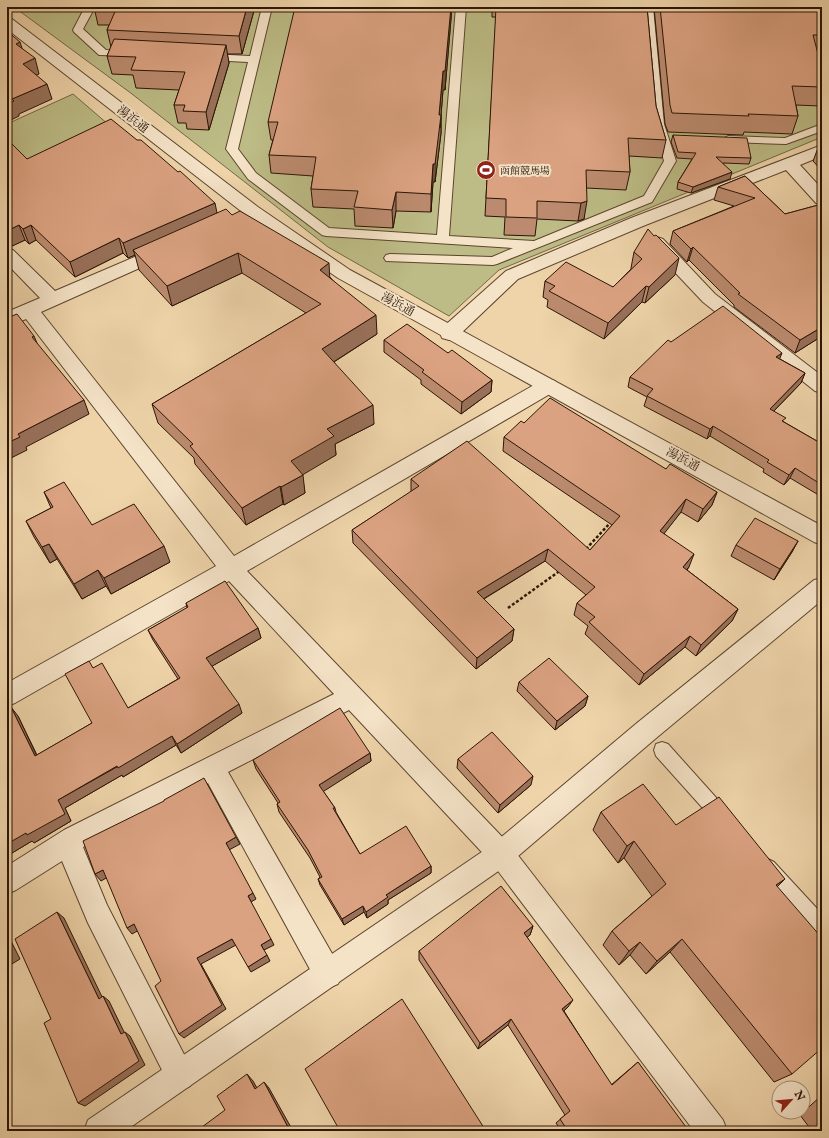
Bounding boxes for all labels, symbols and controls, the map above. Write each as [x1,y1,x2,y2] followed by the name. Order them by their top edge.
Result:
[114,102,151,136] street label: 湯浜通
[475,159,497,181] sports icon: 函館競馬場
[500,165,550,178] place label: 函館競馬場
[378,289,417,320] street label: 湯浜通
[663,444,702,475] street label: 湯浜通
[771,1080,811,1120] north arrow
[790,1088,808,1104] text: N

